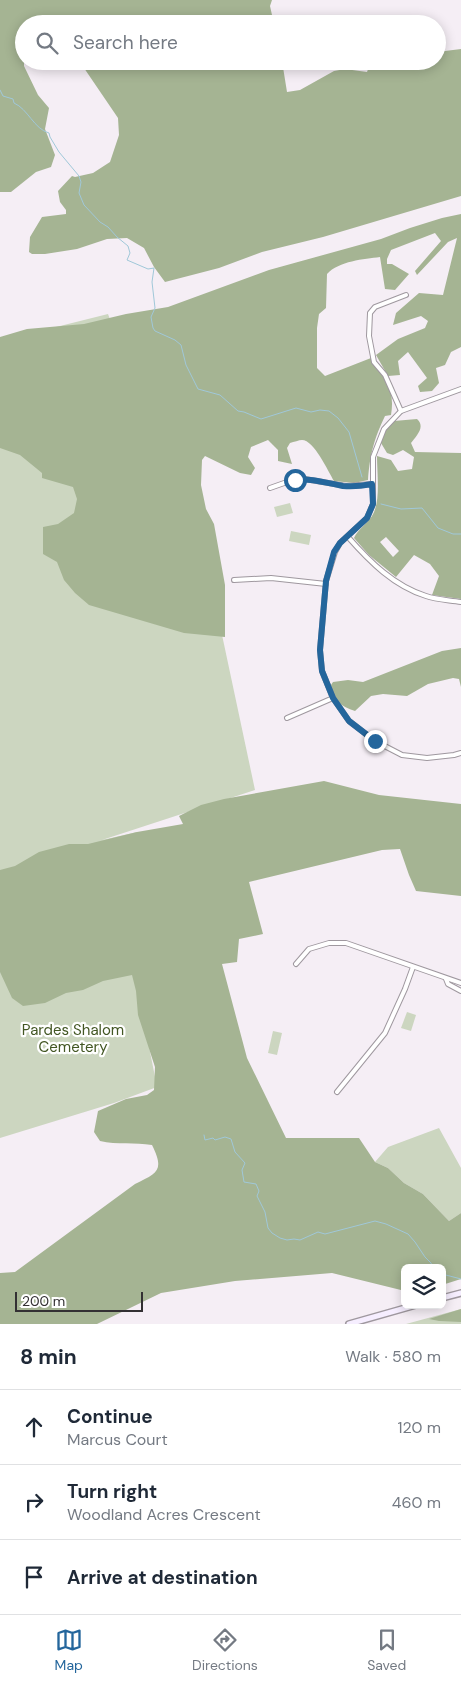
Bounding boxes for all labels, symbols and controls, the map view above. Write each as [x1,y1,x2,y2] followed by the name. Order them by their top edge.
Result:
[15,15,446,70] search box
[33,29,61,57] icon: search
[73,30,178,55] text: Search here
[284,469,307,492] route start
[364,730,387,753] route end
[22,1020,124,1057] park label: Pardes Shalom Cemetery
[401,1264,446,1309] map controls
[401,1264,446,1309] button: layers
[15,1289,142,1312] scale bar
[22,1292,65,1310] text: 200 m
[20,1343,77,1371] text: 8 min
[345,1346,441,1367] text: Walk · 580 m
[67,1404,153,1429] text: Continue
[20,1413,48,1441] icon: ahead
[397,1417,441,1438] text: 120 m
[67,1429,168,1450] text: Marcus Court
[67,1479,157,1504] text: Turn right
[20,1488,48,1516] icon: right
[392,1492,441,1513] text: 460 m
[67,1504,261,1525] text: Woodland Acres Crescent
[20,1563,48,1591] icon: arrive
[67,1565,258,1590] text: Arrive at destination
[55,1626,83,1674] tab: Map
[192,1626,258,1674] tab: Directions
[367,1626,406,1674] tab: Saved

